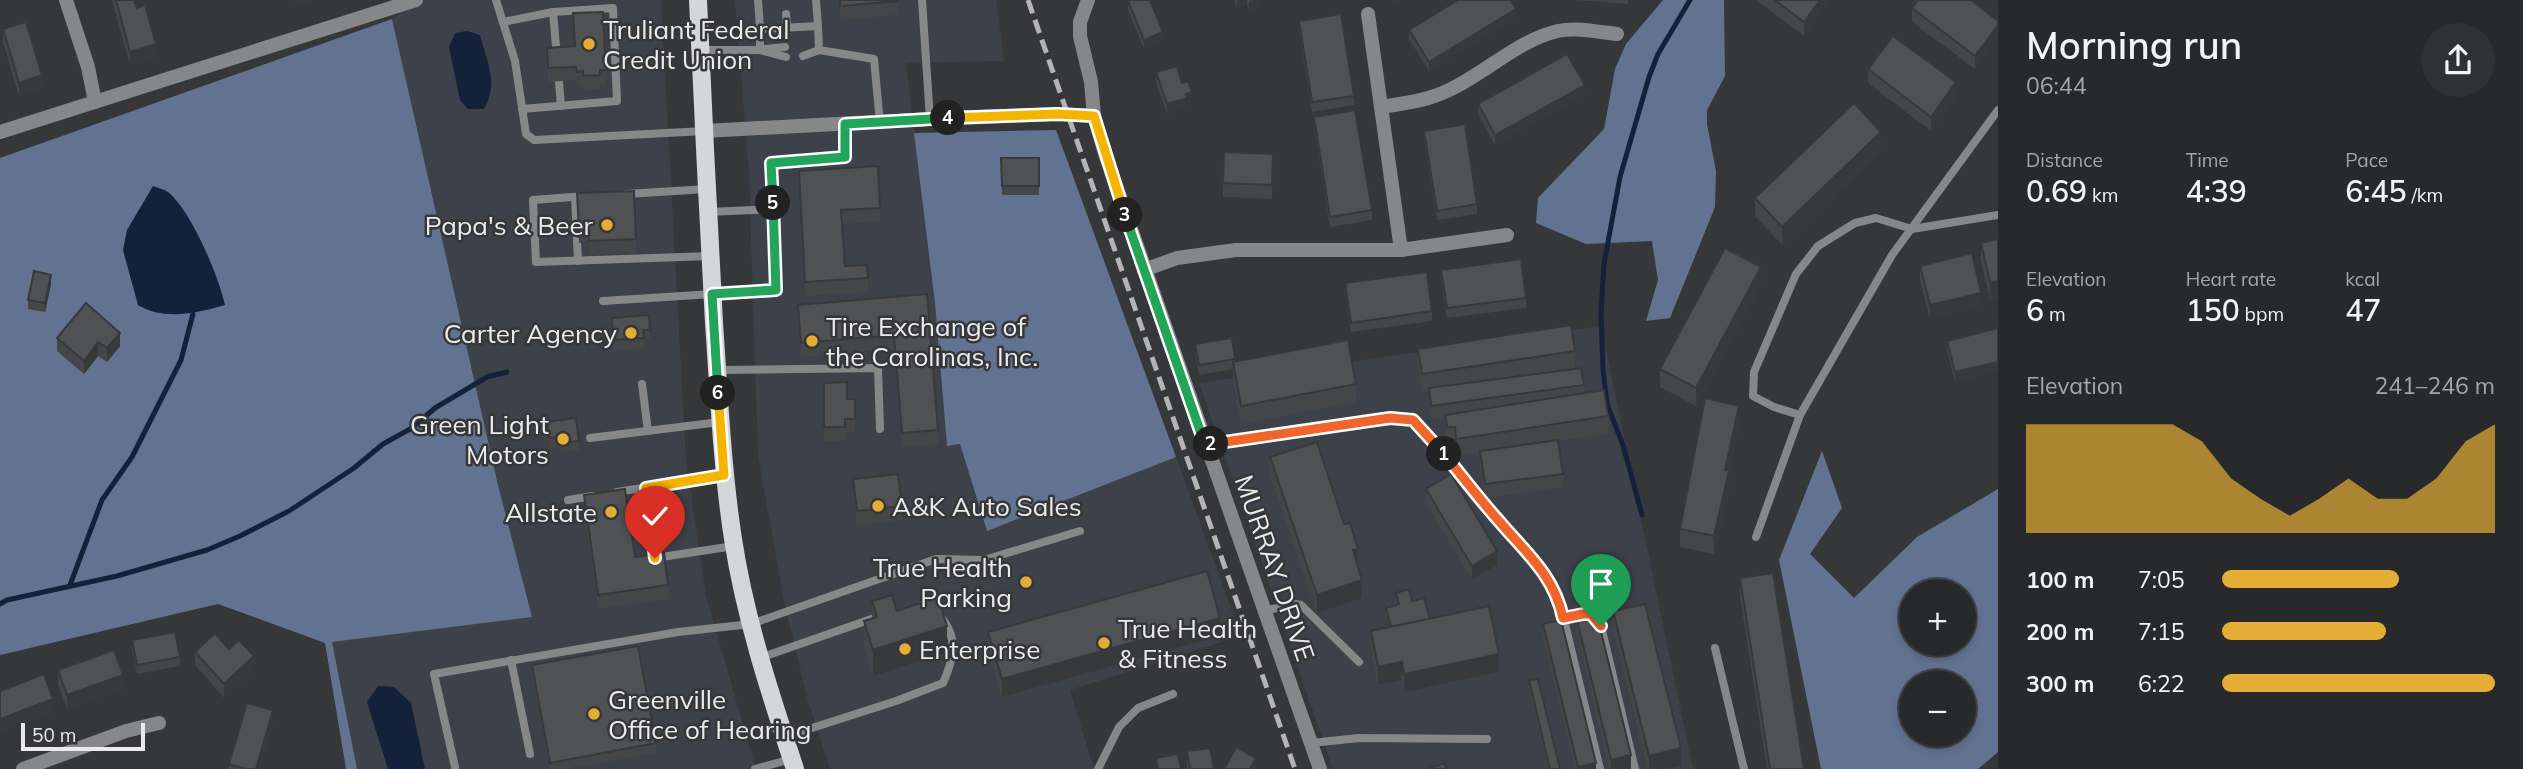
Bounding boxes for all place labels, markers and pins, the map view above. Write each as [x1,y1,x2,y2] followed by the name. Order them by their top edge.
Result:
[603,13,789,76] place label: Truliant Federal Credit Union
[581,36,597,52] marker: Truliant Federal Credit Union
[930,100,965,136] pin: 4
[756,186,790,220] pin: 5
[1108,198,1142,232] pin: 3
[425,209,594,242] place label: Papa's & Beer
[599,217,615,233] marker: Papa's & Beer
[826,310,1038,373] place label: Tire Exchange of the Carolinas, Inc.
[444,317,617,350] place label: Carter Agency
[623,325,639,341] marker: Carter Agency
[804,333,820,349] marker: Tire Exchange of the Carolinas, Inc.
[700,376,736,410] pin: 6
[410,408,549,471] place label: Green Light Motors
[1194,426,1228,462] pin: 2
[555,431,571,447] marker: Green Light Motors
[1426,436,1462,472] pin: 1
[625,486,685,558] pin
[892,490,1082,523] place label: A&K Auto Sales
[505,496,597,529] place label: Allstate
[870,498,886,514] marker: A&K Auto Sales
[603,504,619,520] marker: Allstate
[873,551,1012,614] place label: True Health Parking
[1571,554,1631,626] pin
[1018,574,1034,590] marker: True Health Parking
[1118,612,1257,675] place label: True Health & Fitness
[919,633,1040,666] place label: Enterprise
[1096,635,1112,651] marker: True Health & Fitness
[897,641,913,657] marker: Enterprise
[608,683,811,746] place label: Greenville Office of Hearing
[586,706,602,722] marker: Greenville Office of Hearing

